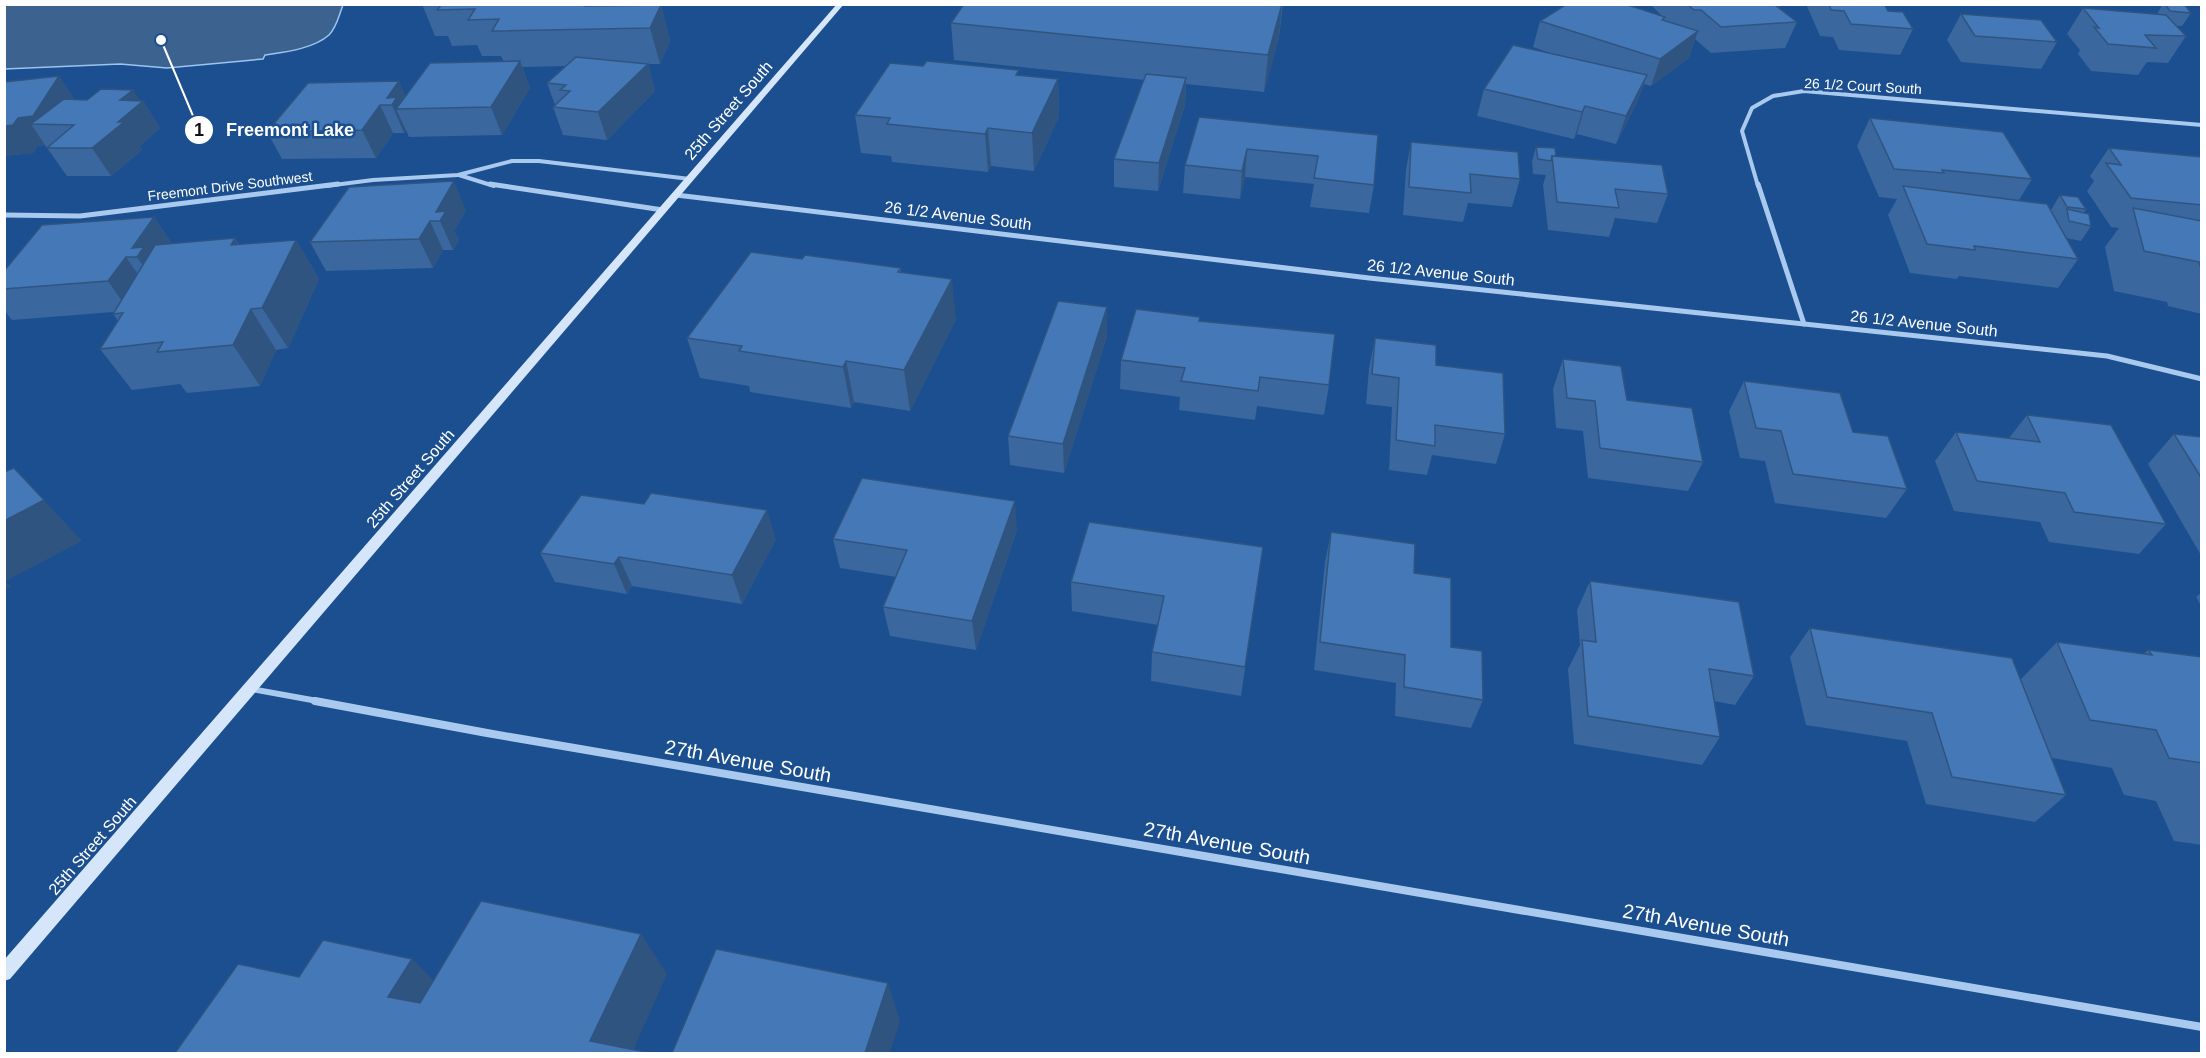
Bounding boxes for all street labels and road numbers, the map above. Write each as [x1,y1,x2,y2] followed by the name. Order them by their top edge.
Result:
[681,58,776,163] street label: 25th Street South
[1804,75,1922,97] street label: 26 1/2 Court South
[147,168,313,204] street label: Freemont Drive Southwest
[883,198,1033,233] street label: 26 1/2 Avenue South
[1366,256,1516,289] street label: 26 1/2 Avenue South
[1849,307,1999,340] street label: 26 1/2 Avenue South
[363,426,458,531] street label: 25th Street South
[663,736,833,786] street label: 27th Avenue South
[45,793,140,898] street label: 25th Street South
[1142,818,1312,868] street label: 27th Avenue South
[1621,900,1791,950] street label: 27th Avenue South

